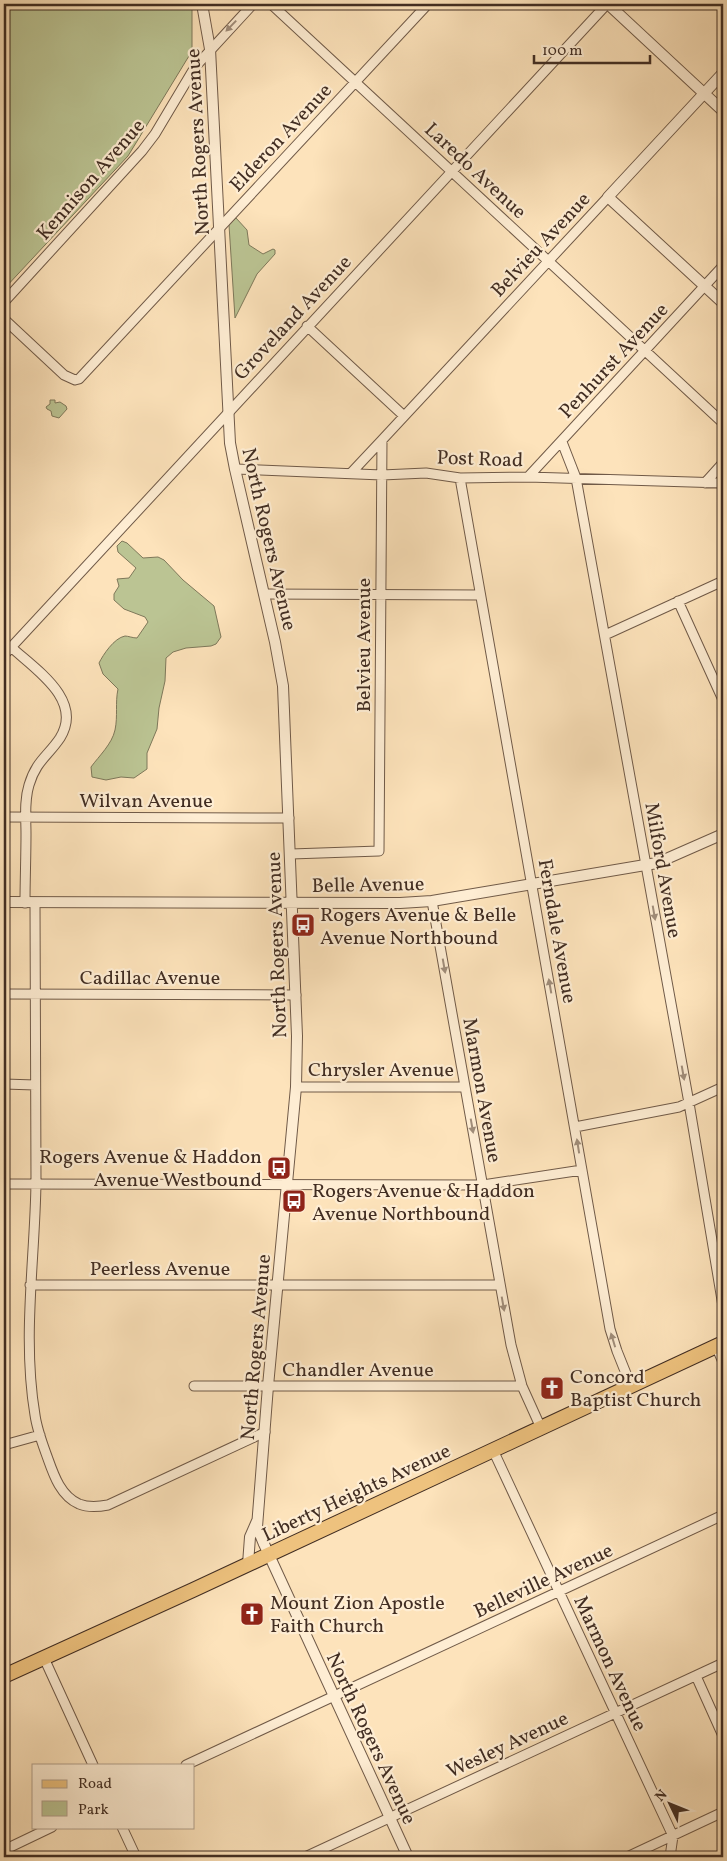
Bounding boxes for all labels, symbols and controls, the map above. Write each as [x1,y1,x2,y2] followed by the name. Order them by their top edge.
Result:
[225,20,237,32] one-way arrow
[534,32,651,64] scale bar
[542,41,582,62] text: 100 m
[180,48,218,236] street label: North Rogers Avenue
[224,78,339,199] street label: Elderon Avenue
[31,114,152,247] street label: Kennison Avenue
[417,117,532,226] street label: Laredo Avenue
[485,187,598,304] street label: Belvieu Avenue
[228,250,359,387] street label: Groveland Avenue
[553,297,676,425] street label: Penhurst Avenue
[436,444,524,476] street label: Post Road
[233,445,303,634] street label: North Rogers Avenue
[351,578,379,712] street label: Belvieu Avenue
[79,788,213,816] street label: Wilvan Avenue
[636,800,688,940] street label: Milford Avenue
[261,851,295,1039] street label: North Rogers Avenue
[530,857,583,1006] street label: Ferndale Avenue
[311,871,425,901] street label: Belle Avenue
[320,902,516,953] place label: Rogers Avenue & Belle Avenue Northbound
[651,905,659,921] one-way arrow
[290,912,316,938] bus stop icon: Rogers Avenue & Belle Avenue Northbound
[440,959,448,975] one-way arrow
[80,965,220,993] street label: Cadillac Avenue
[545,978,553,994] one-way arrow
[455,1016,508,1165] street label: Marmon Avenue
[308,1057,454,1085] street label: Chrysler Avenue
[680,1065,688,1081] one-way arrow
[469,1119,477,1135] one-way arrow
[574,1138,582,1154] one-way arrow
[39,1144,262,1195] place label: Rogers Avenue & Haddon Avenue Westbound
[266,1155,292,1181] bus stop icon: Rogers Avenue & Haddon Avenue Westbound
[312,1178,535,1229] place label: Rogers Avenue & Haddon Avenue Northbound
[281,1188,307,1214] bus stop icon: Rogers Avenue & Haddon Avenue Northbound
[235,1253,279,1441] street label: North Rogers Avenue
[90,1256,230,1284] street label: Peerless Avenue
[500,1296,508,1312] one-way arrow
[609,1333,617,1348] one-way arrow
[282,1357,434,1385] street label: Chandler Avenue
[570,1364,702,1415] place label: Concord Baptist Church
[539,1375,565,1401] church icon: Concord Baptist Church
[258,1438,456,1550] street label: Liberty Heights Avenue
[470,1537,618,1626] street label: Belleville Avenue
[270,1590,445,1641] place label: Mount Zion Apostle Faith Church
[566,1591,653,1736] street label: Marmon Avenue
[239,1601,265,1627] church icon: Mount Zion Apostle Faith Church
[318,1648,422,1829] street label: North Rogers Avenue
[442,1705,573,1786] street label: Wesley Avenue
[32,1764,195,1828] legend
[78,1774,112,1795] text: Road
[644,1778,694,1828] north arrow
[651,1786,672,1806] text: N
[78,1800,109,1821] text: Park

